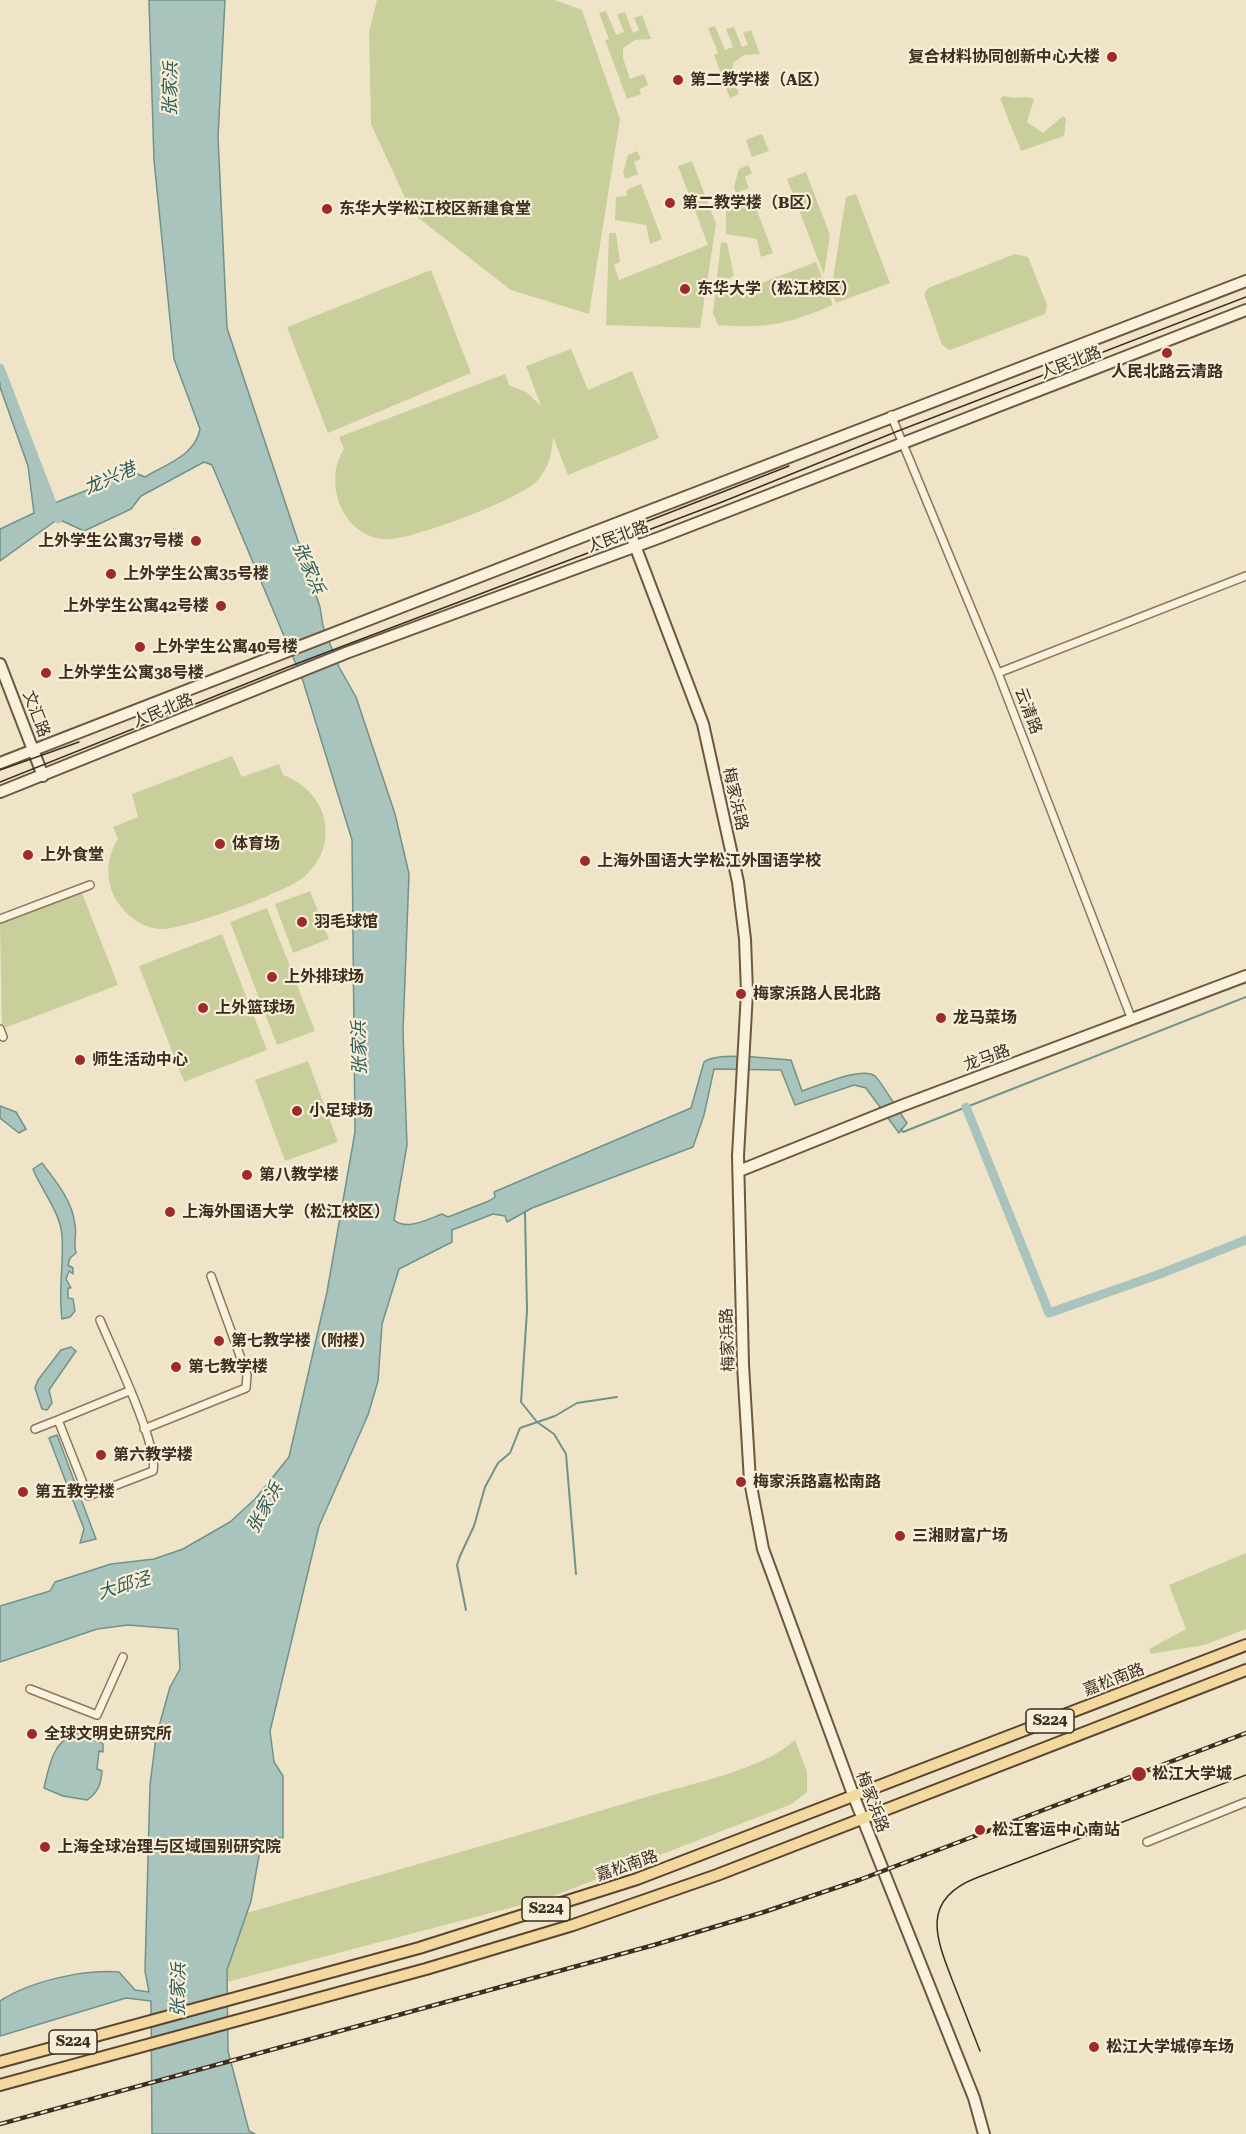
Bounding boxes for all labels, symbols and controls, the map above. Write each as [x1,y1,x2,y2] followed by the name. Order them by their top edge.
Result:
[908,47,1100,67] place label: 复合材料协同创新中心大楼
[1105,50,1119,64] marker: 复合材料协同创新中心大楼
[160,62,182,116] water label: 张家浜
[690,70,830,90] place label: 第二教学楼（A区）
[671,73,685,87] marker: 第二教学楼（A区）
[682,193,822,213] place label: 第二教学楼（B区）
[663,196,677,210] marker: 第二教学楼（B区）
[339,199,531,219] place label: 东华大学松江校区新建食堂
[320,202,334,216] marker: 东华大学松江校区新建食堂
[697,279,857,299] place label: 东华大学（松江校区）
[678,282,692,296] marker: 东华大学（松江校区）
[1038,343,1104,383] street label: 人民北路
[1160,346,1174,360] marker: 人民北路云清路
[1111,362,1223,382] place label: 人民北路云清路
[81,459,139,499] water label: 龙兴港
[585,517,651,557] street label: 人民北路
[38,531,184,551] place label: 上外学生公寓37号楼
[189,534,203,548] marker: 上外学生公寓37号楼
[288,539,328,597] water label: 张家浜
[123,564,269,584] place label: 上外学生公寓35号楼
[104,567,118,581] marker: 上外学生公寓35号楼
[63,596,209,616] place label: 上外学生公寓42号楼
[214,599,228,613] marker: 上外学生公寓42号楼
[152,637,298,657] place label: 上外学生公寓40号楼
[133,640,147,654] marker: 上外学生公寓40号楼
[58,663,204,683] place label: 上外学生公寓38号楼
[39,666,53,680] marker: 上外学生公寓38号楼
[1010,685,1046,737] street label: 云清路
[18,688,54,740] street label: 文汇路
[130,690,196,732] street label: 人民北路
[718,766,752,832] street label: 梅家浜路
[232,834,280,854] place label: 体育场
[213,837,227,851] marker: 体育场
[40,845,104,865] place label: 上外食堂
[21,848,35,862] marker: 上外食堂
[597,851,821,871] place label: 上海外国语大学松江外国语学校
[578,854,592,868] marker: 上海外国语大学松江外国语学校
[314,912,378,932] place label: 羽毛球馆
[295,915,309,929] marker: 羽毛球馆
[284,967,364,987] place label: 上外排球场
[265,970,279,984] marker: 上外排球场
[753,984,881,1004] place label: 梅家浜路人民北路
[734,987,748,1001] marker: 梅家浜路人民北路
[215,998,295,1018] place label: 上外篮球场
[196,1001,210,1015] marker: 上外篮球场
[953,1008,1017,1028] place label: 龙马菜场
[934,1011,948,1025] marker: 龙马菜场
[349,1021,371,1075] water label: 张家浜
[961,1041,1013,1075] street label: 龙马路
[92,1050,188,1070] place label: 师生活动中心
[73,1053,87,1067] marker: 师生活动中心
[309,1101,373,1121] place label: 小足球场
[290,1104,304,1118] marker: 小足球场
[259,1165,339,1185] place label: 第八教学楼
[240,1168,254,1182] marker: 第八教学楼
[182,1202,390,1222] place label: 上海外国语大学（松江校区）
[163,1205,177,1219] marker: 上海外国语大学（松江校区）
[717,1308,739,1372] street label: 梅家浜路
[231,1331,375,1351] place label: 第七教学楼（附楼）
[212,1334,226,1348] marker: 第七教学楼（附楼）
[188,1357,268,1377] place label: 第七教学楼
[169,1360,183,1374] marker: 第七教学楼
[113,1445,193,1465] place label: 第六教学楼
[94,1448,108,1462] marker: 第六教学楼
[753,1472,881,1492] place label: 梅家浜路嘉松南路
[734,1475,748,1489] marker: 梅家浜路嘉松南路
[242,1479,288,1537] water label: 张家浜
[35,1482,115,1502] place label: 第五教学楼
[16,1485,30,1499] marker: 第五教学楼
[912,1526,1008,1546] place label: 三湘财富广场
[893,1529,907,1543] marker: 三湘财富广场
[95,1568,153,1604] water label: 大邱泾
[1081,1660,1147,1700] street label: 嘉松南路
[1026,1709,1074,1733] road number: S224
[44,1724,172,1744] place label: 全球文明史研究所
[25,1727,39,1741] marker: 全球文明史研究所
[1152,1764,1232,1784] place label: 松江大学城
[1130,1765,1148,1783] marker: 松江大学城
[852,1769,892,1835] street label: 梅家浜路
[992,1820,1120,1840] place label: 松江客运中心南站
[973,1823,987,1837] marker: 松江客运中心南站
[57,1837,281,1857] place label: 上海全球冶理与区域国别研究院
[38,1840,52,1854] marker: 上海全球冶理与区域国别研究院
[594,1847,660,1885] street label: 嘉松南路
[522,1897,570,1921] road number: S224
[168,1963,190,2017] water label: 张家浜
[49,2030,97,2054] road number: S224
[1106,2037,1234,2057] place label: 松江大学城停车场
[1087,2040,1101,2054] marker: 松江大学城停车场

